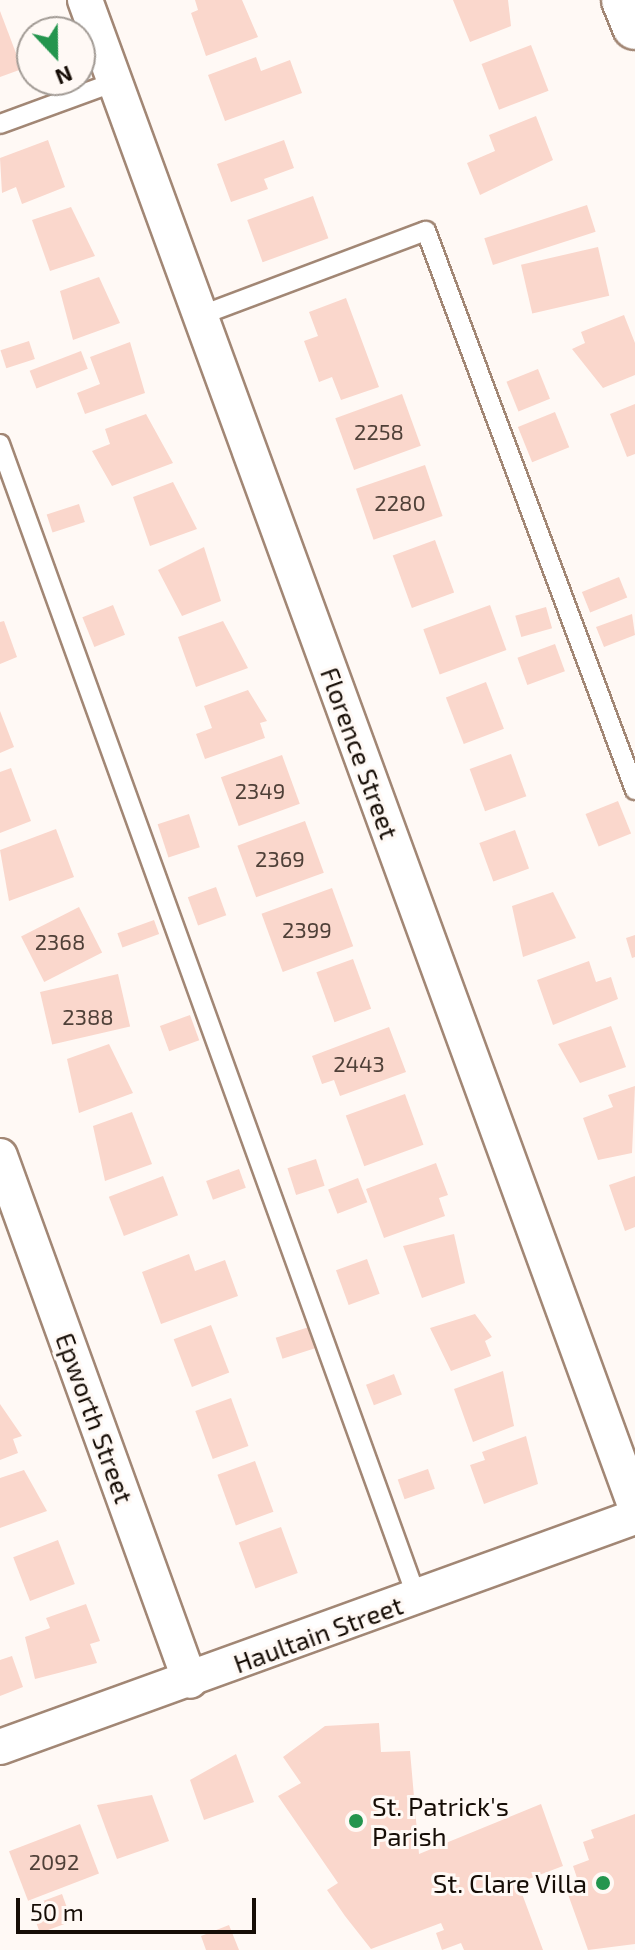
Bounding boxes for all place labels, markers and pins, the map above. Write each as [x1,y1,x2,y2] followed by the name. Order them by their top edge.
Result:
[372,1790,509,1852] place label: St. Patrick's Parish
[347,1812,365,1830] marker: St. Patrick's Parish
[432,1867,587,1899] place label: St. Clare Villa
[594,1874,612,1892] marker: St. Clare Villa

